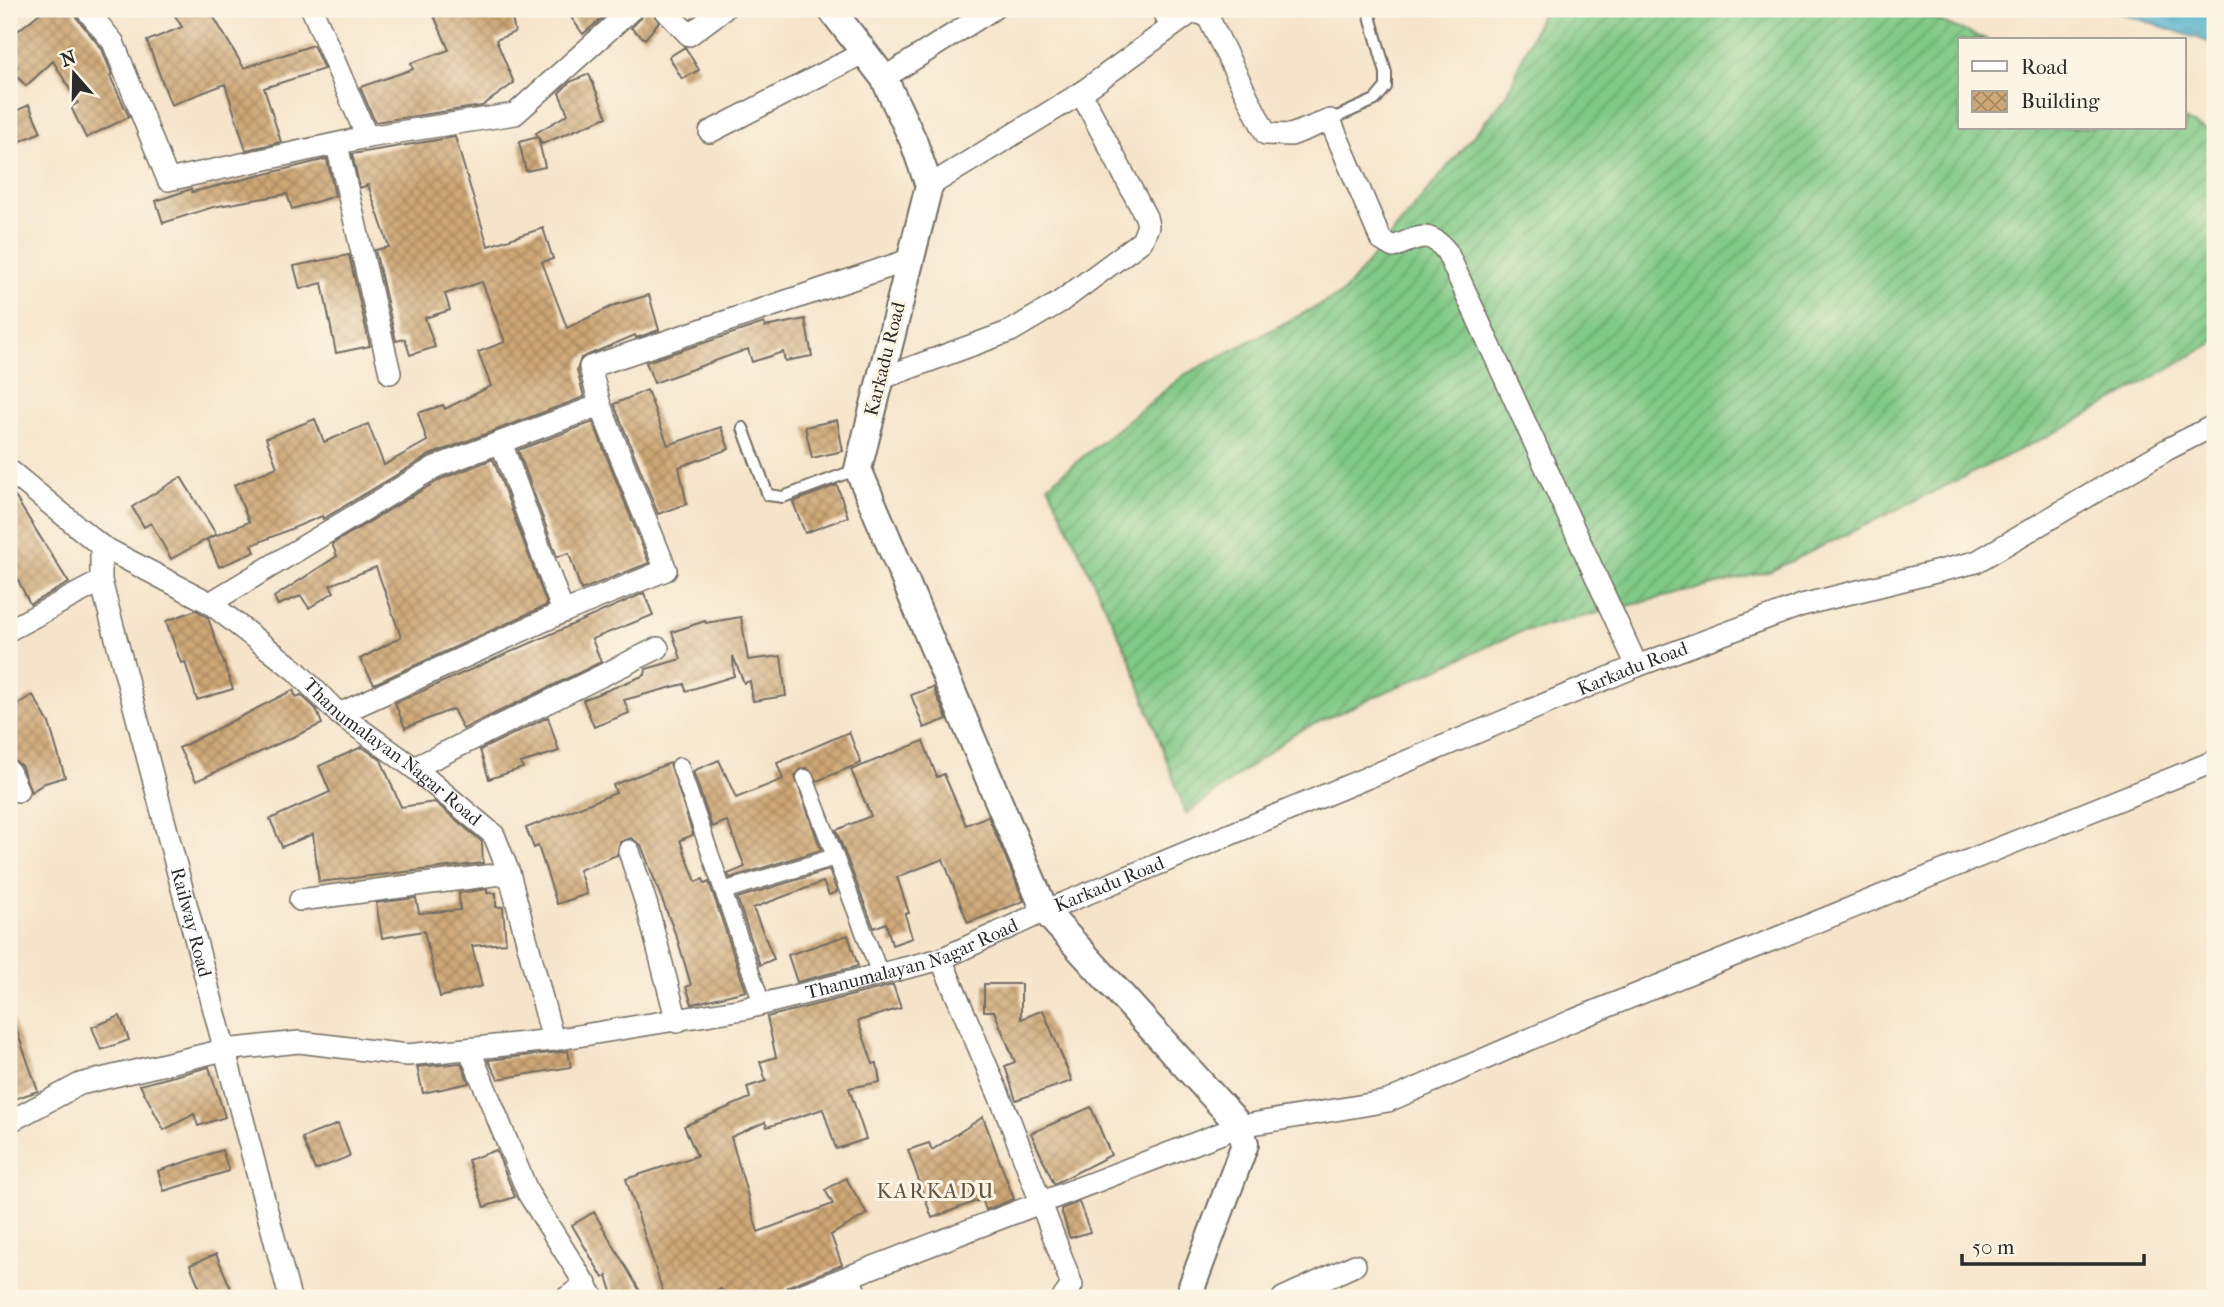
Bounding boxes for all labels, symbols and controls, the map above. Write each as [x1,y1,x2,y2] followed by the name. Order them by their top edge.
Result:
[38,38,108,108] north arrow
[1958,38,2186,130] legend
[58,46,80,72] text: N
[2021,55,2068,79] text: Road
[2021,89,2100,113] text: Building
[860,299,910,418] street label: Karkadu Road
[1574,637,1691,700] street label: Karkadu Road
[299,674,486,831] street label: Thanumalayan Nagar Road
[1051,852,1168,917] street label: Karkadu Road
[166,865,216,980] street label: Railway Road
[803,914,1022,1004] street label: Thanumalayan Nagar Road
[876,1179,996,1203] district label: KARKADU
[1962,1223,2144,1267] scale bar
[1972,1235,2015,1259] text: 50 m

